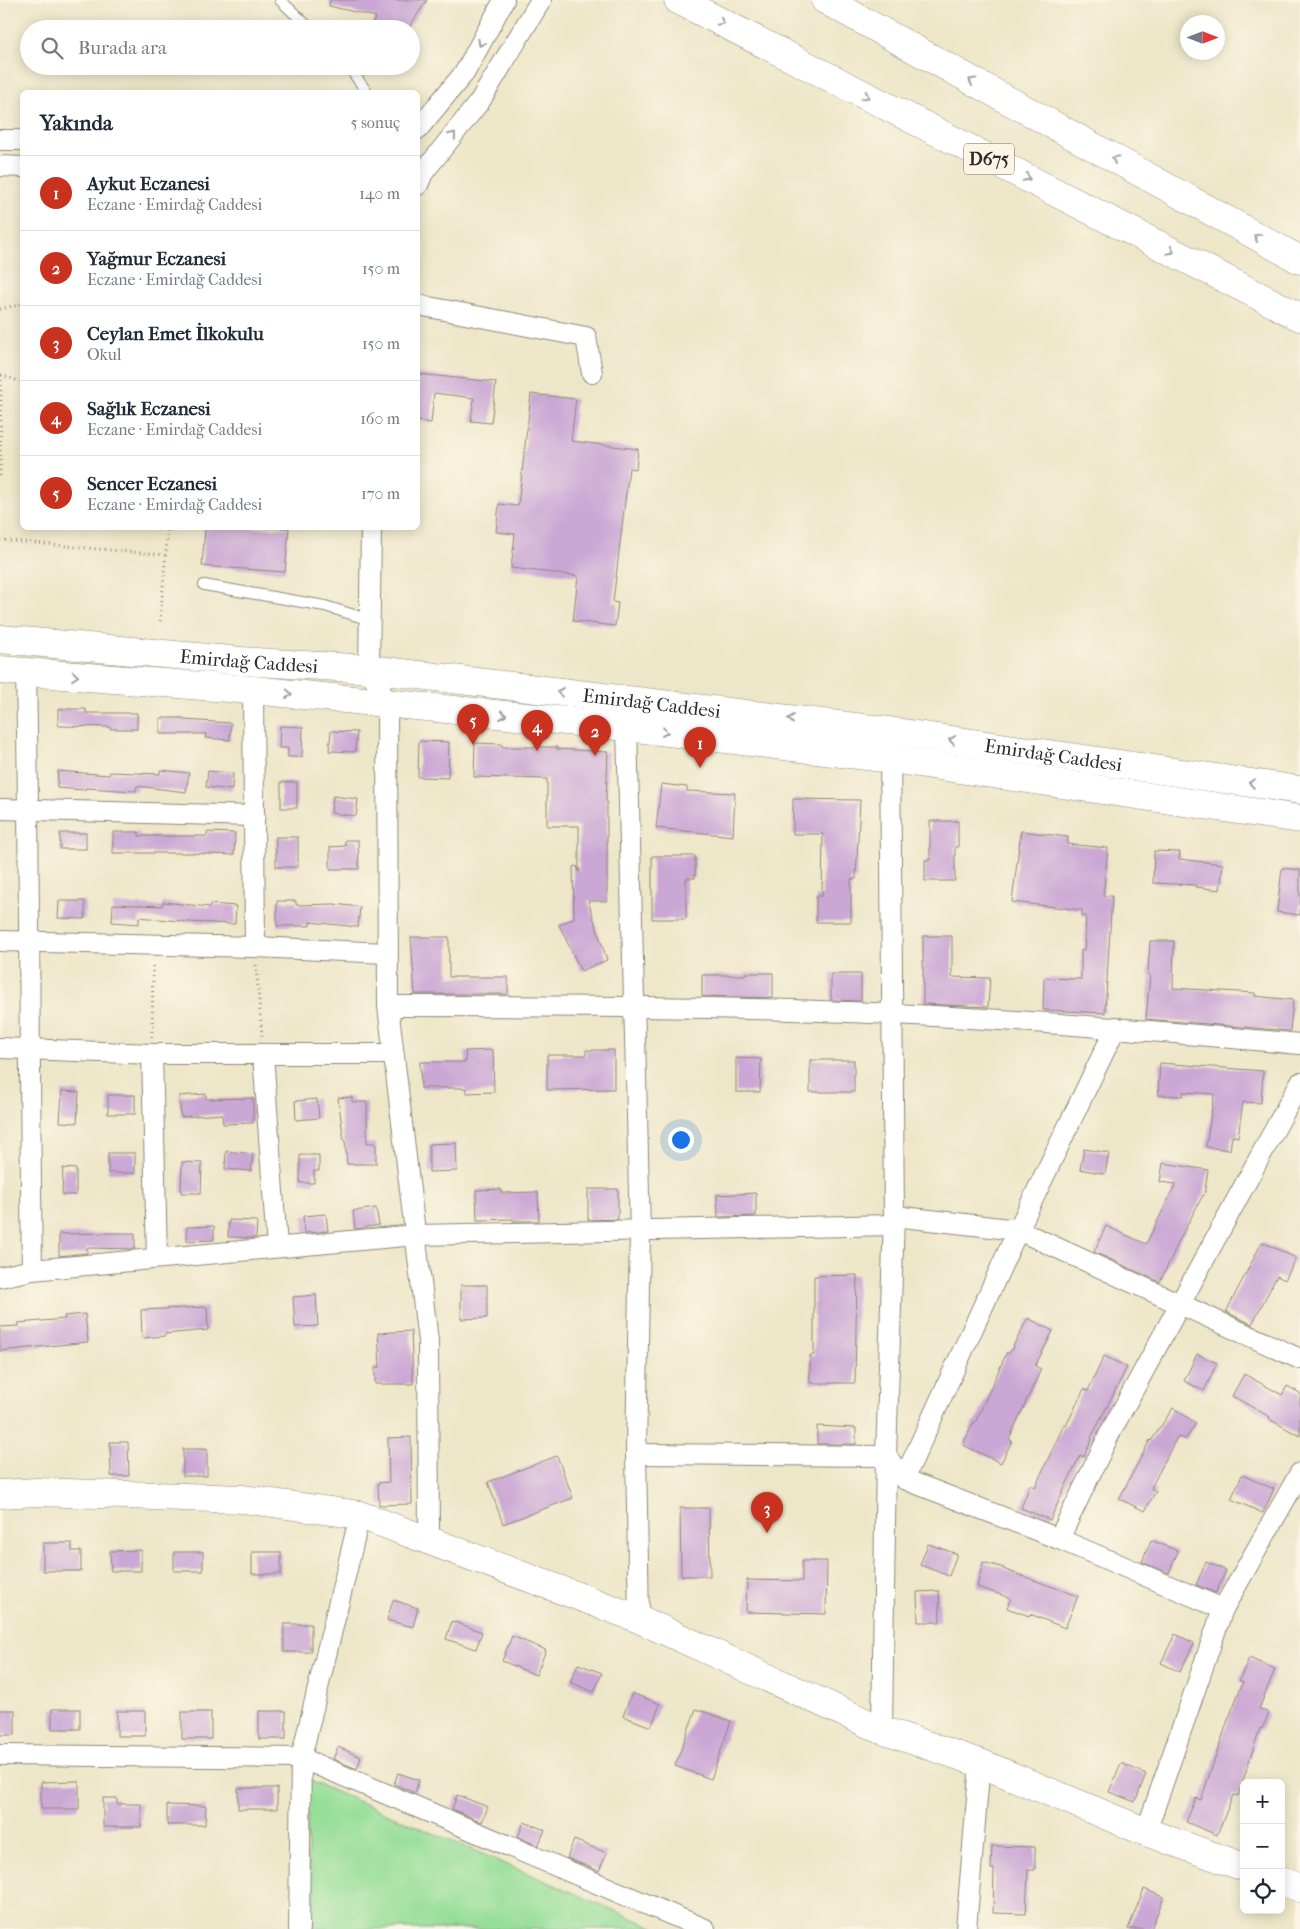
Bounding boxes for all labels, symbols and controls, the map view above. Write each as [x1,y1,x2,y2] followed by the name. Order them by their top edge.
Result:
[1180,15,1225,60] north arrow
[716,16,725,26] one-way arrow
[20,20,420,75] search box
[38,34,66,62] icon: search
[78,37,167,59] text: Burada ara
[477,37,487,46] one-way arrow
[968,77,977,87] one-way arrow
[861,90,870,100] one-way arrow
[40,111,113,135] text: Yakında
[351,113,400,132] text: 5 sonuç
[448,132,456,141] one-way arrow
[964,144,1014,174] road number: D675
[1111,155,1120,165] one-way arrow
[1021,172,1030,182] one-way arrow
[87,173,210,195] text: Aykut Eczanesi
[53,184,59,203] text: 1
[359,184,400,203] text: 140 m
[87,195,262,214] text: Eczane · Emirdağ Caddesi
[1254,233,1263,243] one-way arrow
[1166,245,1175,255] one-way arrow
[87,248,226,270] text: Yağmur Eczanesi
[52,259,60,278] text: 2
[362,259,400,278] text: 150 m
[87,270,262,289] text: Eczane · Emirdağ Caddesi
[87,323,264,345] text: Ceylan Emet İlkokulu
[53,334,59,353] text: 3
[362,334,400,353] text: 150 m
[87,345,121,364] text: Okul
[87,398,211,420] text: Sağlık Eczanesi
[51,409,61,428] text: 4
[360,409,400,428] text: 160 m
[87,420,262,439] text: Eczane · Emirdağ Caddesi
[87,473,217,495] text: Sencer Eczanesi
[53,484,59,503] text: 5
[361,484,400,503] text: 170 m
[87,495,262,514] text: Eczane · Emirdağ Caddesi
[179,645,319,678] street label: Emirdağ Caddesi
[71,670,79,681] one-way arrow
[581,685,722,723] street label: Emirdağ Caddesi
[556,687,564,698] one-way arrow
[285,688,293,699] one-way arrow
[457,704,489,745] pin: 5
[499,709,507,720] one-way arrow
[521,710,553,751] pin: 4
[787,714,795,725] one-way arrow
[579,715,611,756] pin: 2
[661,726,669,737] one-way arrow
[684,727,716,768] pin: 1
[948,735,956,746] one-way arrow
[983,735,1124,776] street label: Emirdağ Caddesi
[1247,779,1256,789] one-way arrow
[668,1127,694,1153] your location
[751,1492,783,1533] pin: 3
[1240,1779,1285,1914] map controls
[1240,1779,1285,1824] button: +
[1240,1824,1285,1869] button: −
[1240,1869,1285,1914] button: locate

